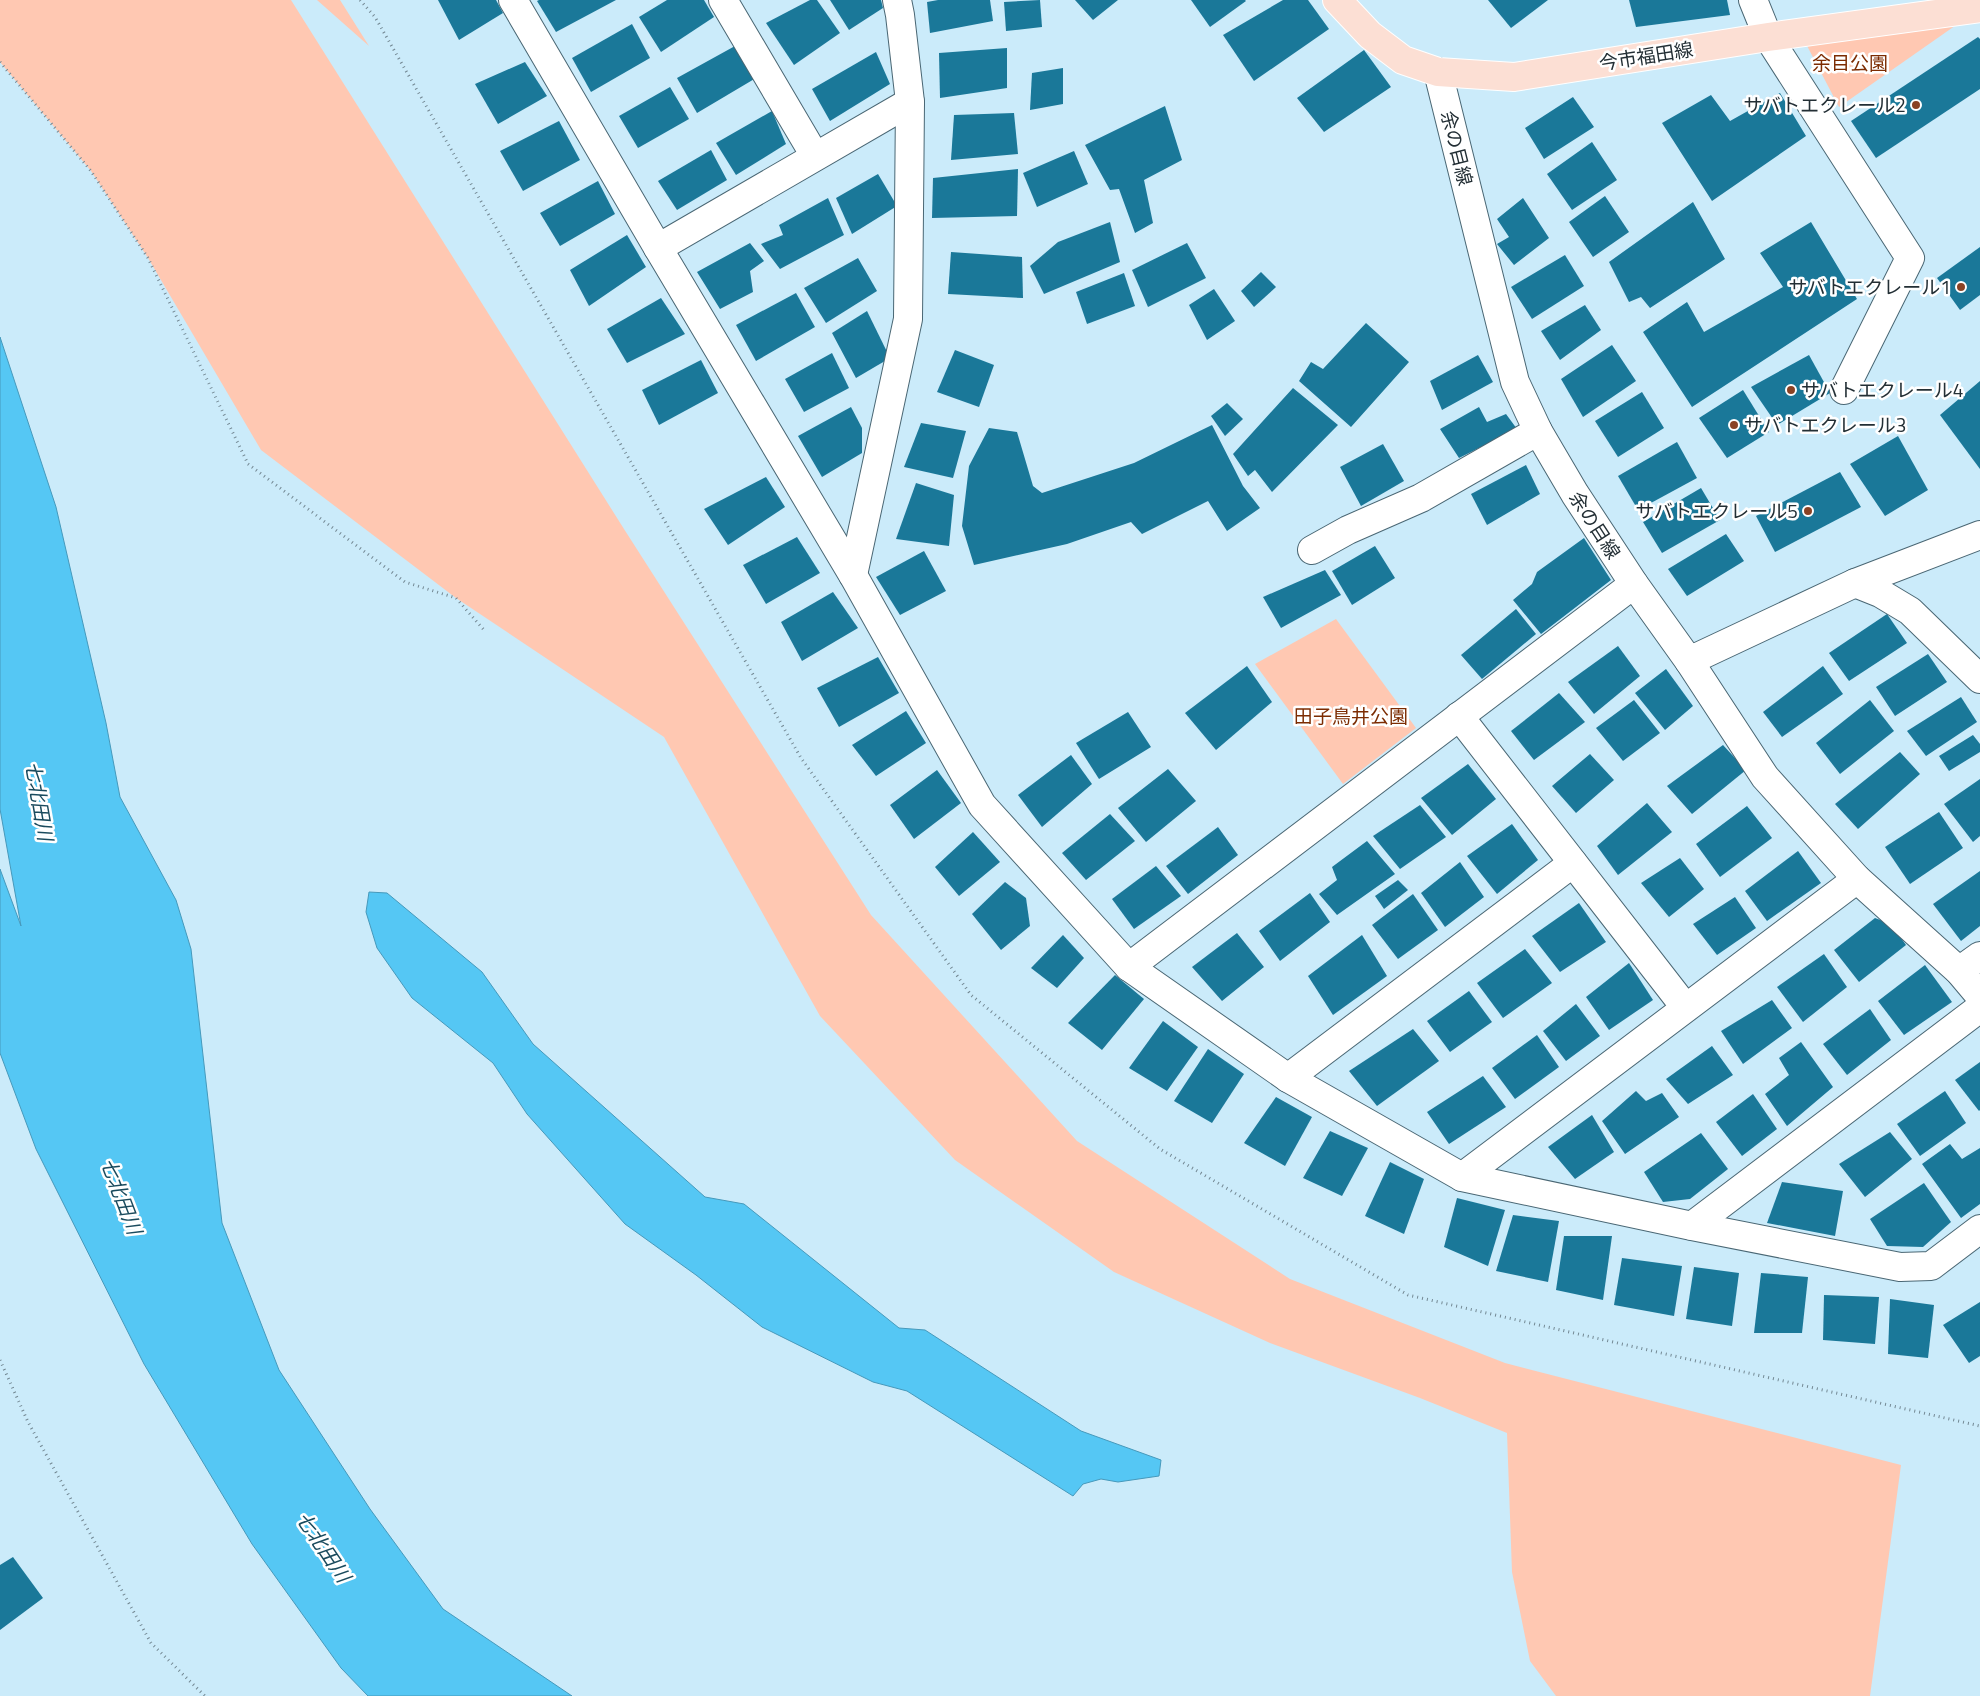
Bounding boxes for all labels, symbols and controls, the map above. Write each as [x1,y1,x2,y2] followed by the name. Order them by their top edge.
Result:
[1597,34,1695,77] street label: 今市福田線
[1812,48,1888,77] park label: 余目公園
[1744,90,1906,119] place label: サバトエクレール2
[1910,99,1922,111] marker: サバトエクレール2
[1434,107,1481,188] street label: 余の目線
[1789,272,1951,301] place label: サバトエクレール1
[1955,281,1967,293] marker: サバトエクレール1
[1801,375,1963,404] place label: サバトエクレール4
[1785,384,1797,396] marker: サバトエクレール4
[1744,410,1906,439] place label: サバトエクレール3
[1728,419,1740,431] marker: サバトエクレール3
[1563,485,1628,565] street label: 余の目線
[1636,496,1798,525] place label: サバトエクレール5
[1802,505,1814,517] marker: サバトエクレール5
[1294,701,1408,730] park label: 田子鳥井公園
[17,759,62,845] water label: 七北田川
[93,1153,151,1241] water label: 七北田川
[288,1505,360,1590] water label: 七北田川

